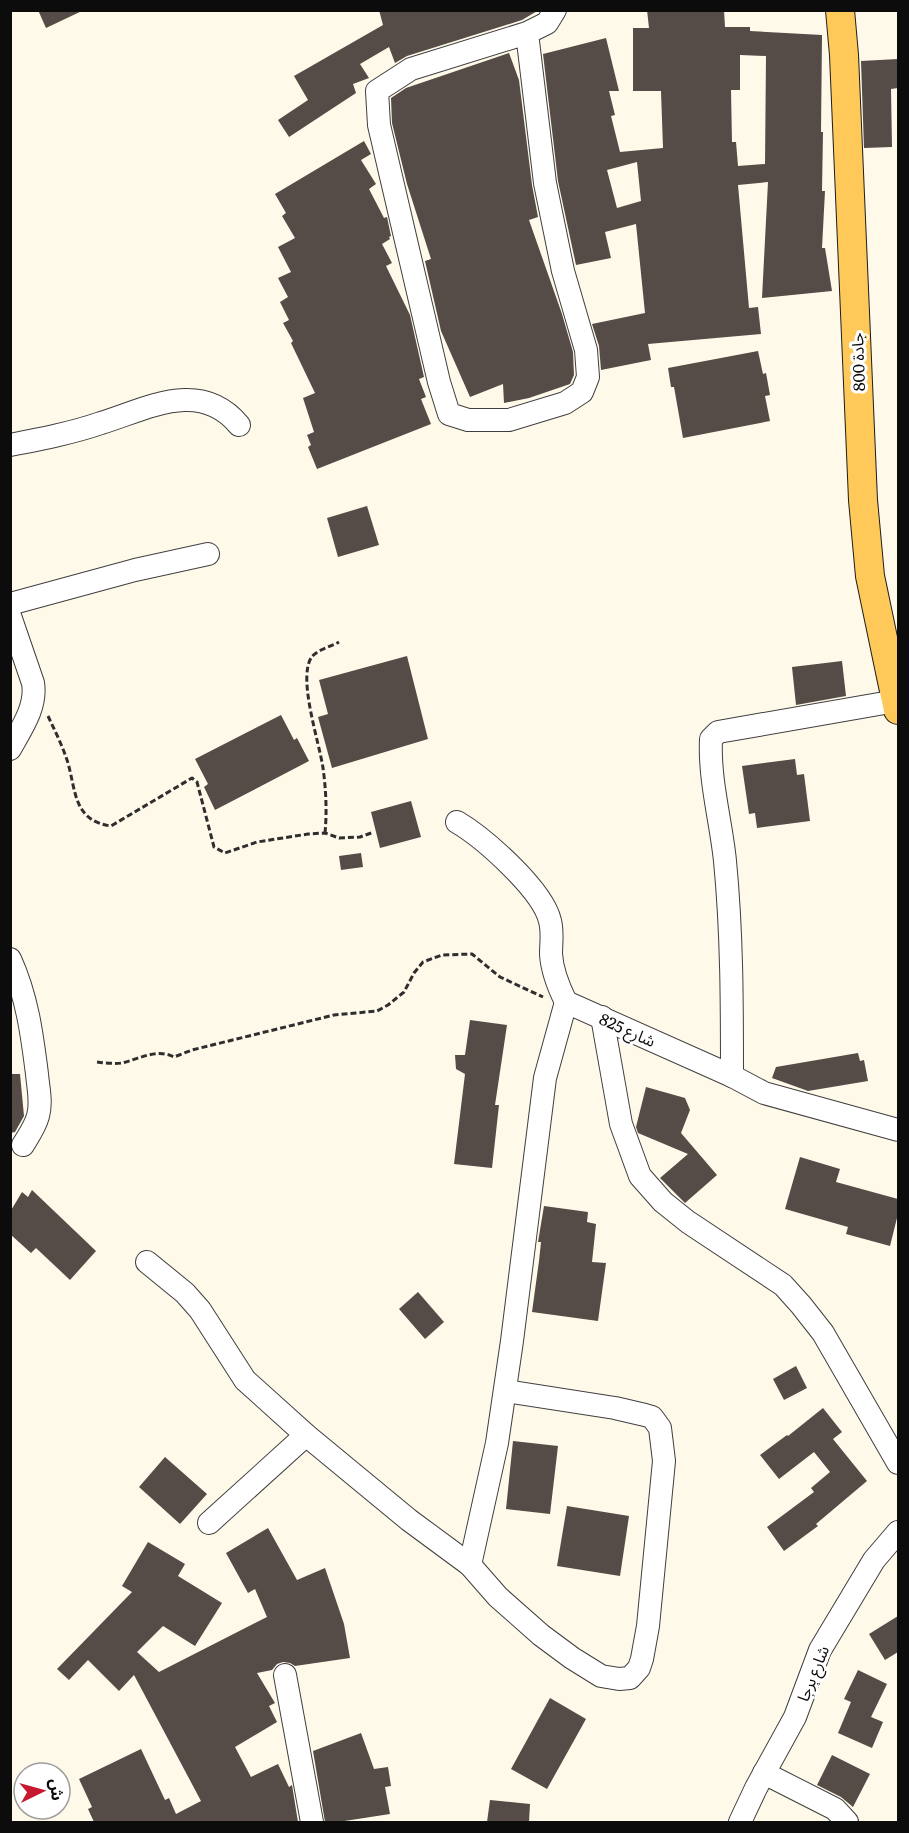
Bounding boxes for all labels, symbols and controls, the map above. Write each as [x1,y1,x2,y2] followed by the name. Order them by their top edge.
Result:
[844,332,870,392] street label: جادة 800
[595,1006,660,1054] street label: شارع 825
[790,1641,836,1705] street label: شارع برجا
[12,1761,72,1821] north arrow
[45,1778,71,1802] text: ش

